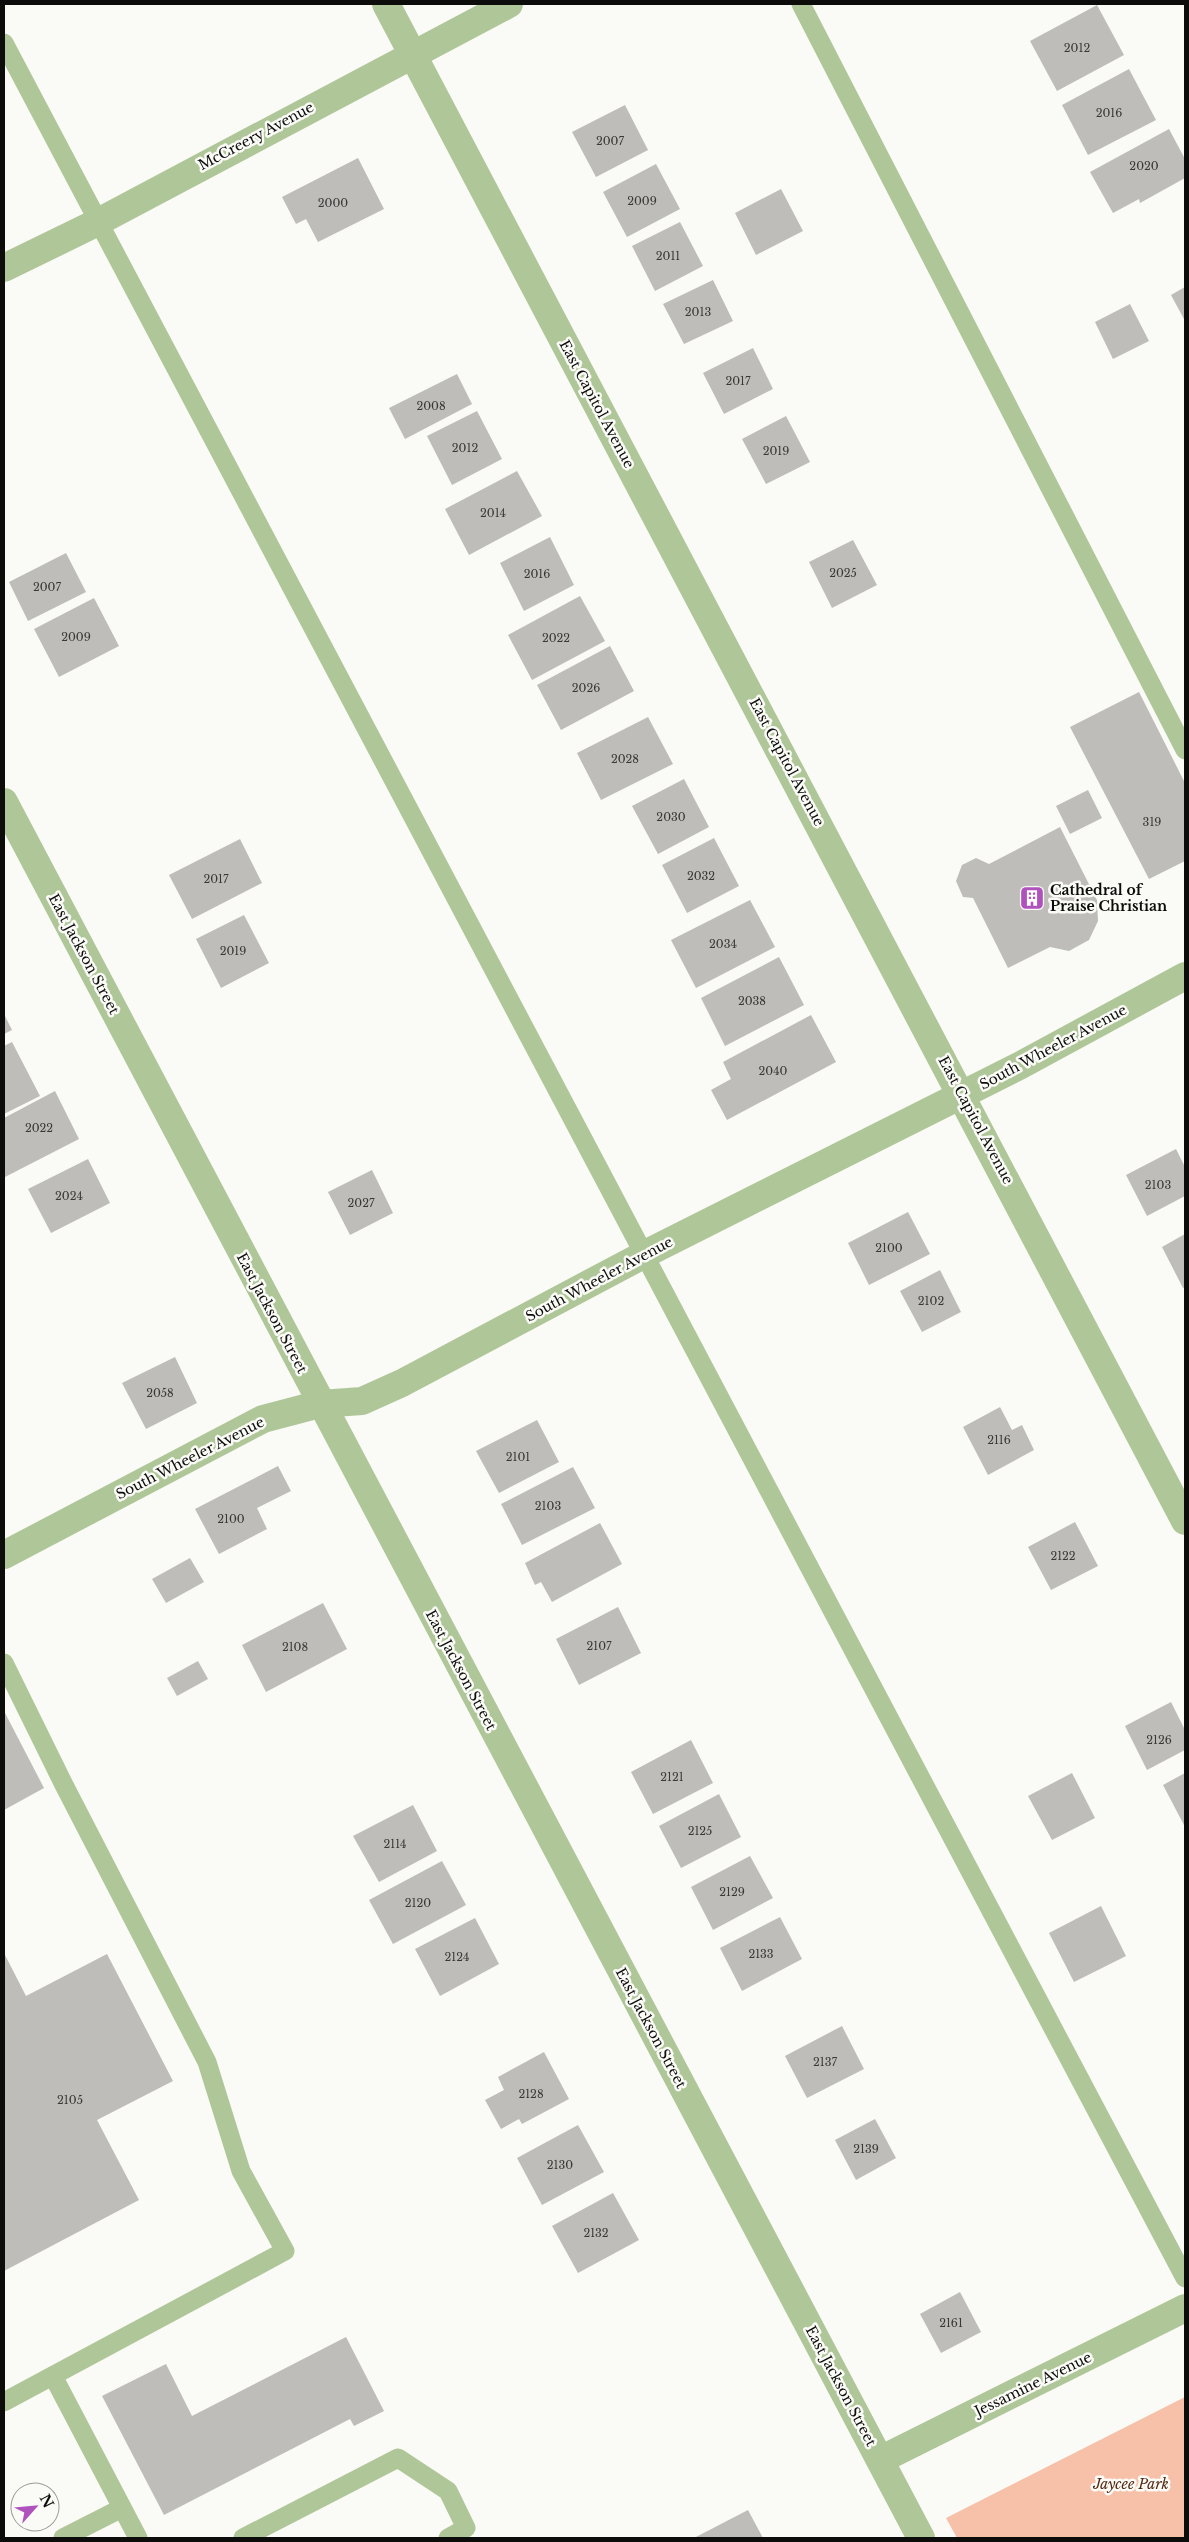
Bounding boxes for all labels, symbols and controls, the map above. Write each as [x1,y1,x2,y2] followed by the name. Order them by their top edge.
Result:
[1064,41,1090,55] house number: 2012
[195,98,317,174] street label: McCreery Avenue
[1096,106,1122,120] house number: 2016
[596,134,624,148] house number: 2007
[1129,159,1159,173] house number: 2020
[627,194,657,208] house number: 2009
[318,196,348,210] house number: 2000
[656,249,680,263] house number: 2011
[685,305,711,319] house number: 2013
[556,337,638,471] street label: East Capitol Avenue
[725,374,751,388] house number: 2017
[416,399,446,413] house number: 2008
[452,441,478,455] house number: 2012
[763,444,789,458] house number: 2019
[480,506,506,520] house number: 2014
[829,566,857,580] house number: 2025
[524,567,550,581] house number: 2016
[33,580,61,594] house number: 2007
[61,630,91,644] house number: 2009
[542,631,570,645] house number: 2022
[572,681,600,695] house number: 2026
[746,695,828,829] street label: East Capitol Avenue
[611,752,639,766] house number: 2028
[656,810,686,824] house number: 2030
[1143,815,1161,829] house number: 319
[687,869,715,883] house number: 2032
[203,872,229,886] house number: 2017
[1050,881,1167,915] place label: Cathedral of Praise Christian
[1019,885,1045,911] building icon: Cathedral of Praise Christian
[45,891,124,1018] street label: East Jackson Street
[709,937,737,951] house number: 2034
[220,944,246,958] house number: 2019
[738,994,766,1008] house number: 2038
[976,1001,1130,1093] street label: South Wheeler Avenue
[935,1053,1017,1187] street label: East Capitol Avenue
[759,1064,788,1078] house number: 2040
[25,1121,53,1135] house number: 2022
[1145,1178,1171,1192] house number: 2103
[55,1189,83,1203] house number: 2024
[348,1196,375,1210] house number: 2027
[522,1233,676,1325] street label: South Wheeler Avenue
[875,1241,903,1255] house number: 2100
[233,1250,312,1377] street label: East Jackson Street
[918,1294,944,1308] house number: 2102
[146,1386,174,1400] house number: 2058
[113,1413,267,1503] street label: South Wheeler Avenue
[987,1433,1011,1447] house number: 2116
[506,1450,530,1464] house number: 2101
[535,1499,561,1513] house number: 2103
[217,1512,245,1526] house number: 2100
[1050,1549,1076,1563] house number: 2122
[422,1607,501,1734] street label: East Jackson Street
[586,1639,612,1653] house number: 2107
[282,1640,308,1654] house number: 2108
[1146,1733,1172,1747] house number: 2126
[660,1770,684,1784] house number: 2121
[688,1824,712,1838] house number: 2125
[383,1837,407,1851] house number: 2114
[719,1885,745,1899] house number: 2129
[405,1896,431,1910] house number: 2120
[748,1947,774,1961] house number: 2133
[445,1950,469,1964] house number: 2124
[612,1965,691,2092] street label: East Jackson Street
[813,2055,837,2069] house number: 2137
[518,2087,544,2101] house number: 2128
[57,2093,83,2107] house number: 2105
[853,2142,879,2156] house number: 2139
[547,2158,573,2172] house number: 2130
[583,2226,609,2240] house number: 2132
[939,2316,963,2330] house number: 2161
[802,2323,881,2450] street label: East Jackson Street
[970,2348,1094,2421] street label: Jessamine Avenue
[1092,2475,1169,2493] park label: Jaycee Park
[10,2482,60,2532] north arrow
[36,2491,58,2511] text: N

